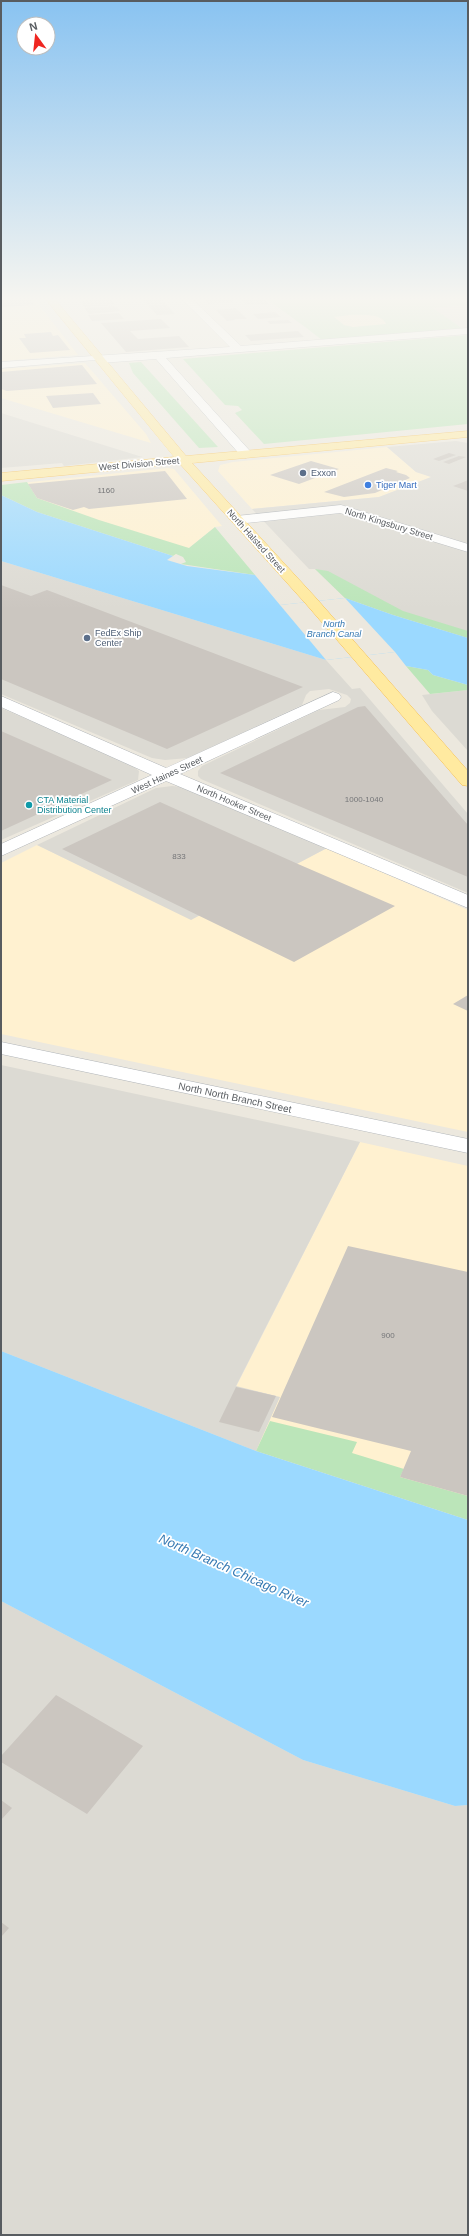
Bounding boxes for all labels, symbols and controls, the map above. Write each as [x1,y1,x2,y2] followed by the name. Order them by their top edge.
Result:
[16,16,56,56] north arrow
[28,20,39,33] text: N
[98,455,180,473] street label: West Division Street
[298,468,308,478] marker: Exxon
[311,468,336,478] place label: Exxon
[363,480,373,490] marker: Tiger Mart
[376,480,417,490] place label: Tiger Mart
[97,486,115,495] house number: 1160
[344,506,434,542] street label: North Kingsbury Street
[225,507,287,575] street label: North Halsted Street
[307,619,362,639] water label: North Branch Canal
[95,628,142,648] place label: FedEx Ship Center
[82,633,92,643] marker: FedEx Ship Center
[130,754,205,796] street label: West Haines Street
[195,783,273,823] street label: North Hooker Street
[37,795,112,815] place label: CTA Material Distribution Center
[345,795,384,804] house number: 1000-1040
[24,800,34,810] marker: CTA Material Distribution Center
[172,852,186,861] house number: 833
[177,1080,293,1115] street label: North North Branch Street
[381,1331,395,1340] house number: 900
[157,1531,311,1610] water label: North Branch Chicago River

